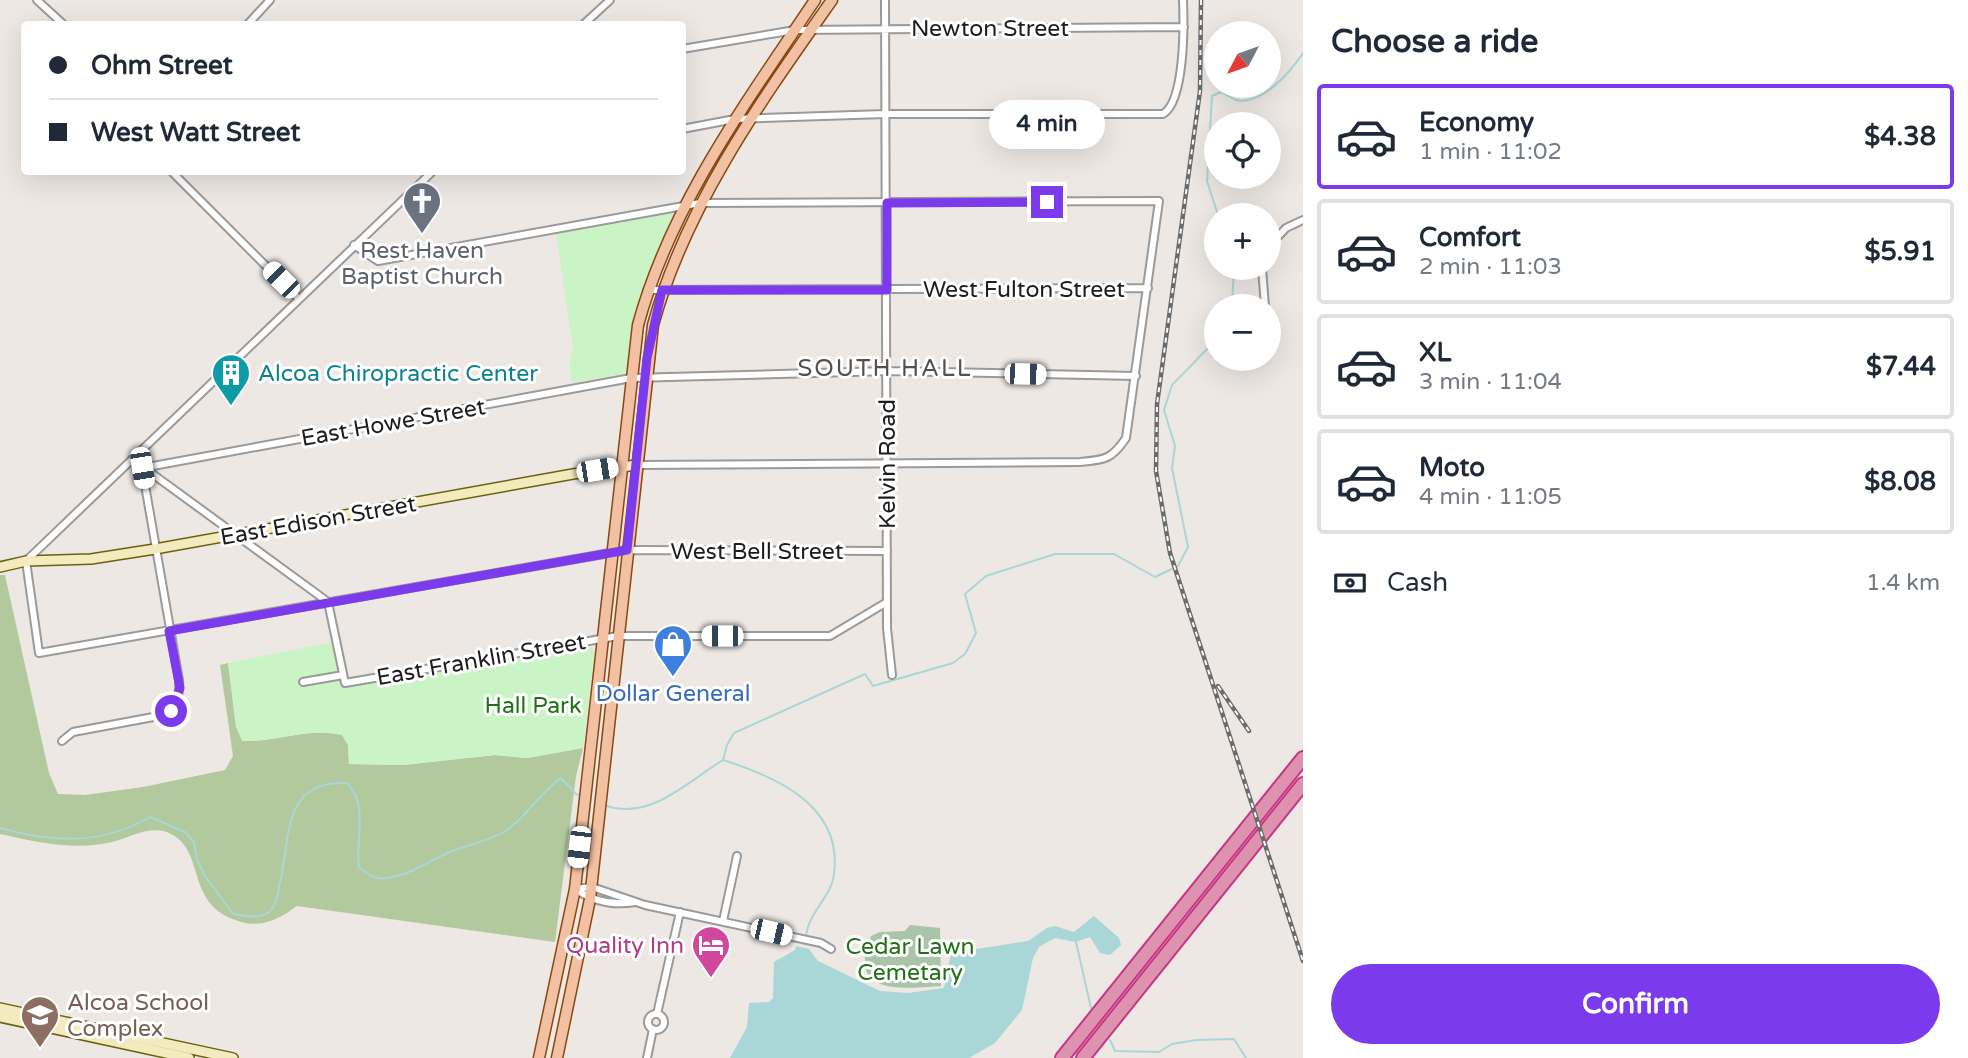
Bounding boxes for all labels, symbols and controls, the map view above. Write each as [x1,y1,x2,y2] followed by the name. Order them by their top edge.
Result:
[911,15,1069,43] street label: Newton Street
[1204,21,1281,98] north arrow
[1204,21,1281,371] map controls
[1331,23,1538,61] text: Choose a ride
[91,50,233,81] text: Ohm Street
[989,100,1105,150] callout: 4 min
[1335,105,1398,168] icon: car
[1419,107,1534,138] text: Economy
[1016,110,1078,138] text: 4 min
[1204,112,1281,189] button: locate
[91,117,300,148] text: West Watt Street
[1864,121,1936,152] text: $4.38
[1419,138,1562,166] text: 1 min · 11:02
[401,180,443,235] church icon: Rest Haven Baptist Church
[1031,186,1063,218] route end
[1204,203,1281,280] button: +
[1335,220,1398,283] icon: car
[1419,222,1521,253] text: Comfort
[1864,236,1936,267] text: $5.91
[341,237,503,291] place label: Rest Haven Baptist Church
[1419,253,1562,281] text: 2 min · 11:03
[259,258,304,302] car
[923,276,1125,304] street label: West Fulton Street
[1204,294,1281,371] button: −
[1335,335,1398,398] icon: car
[1419,337,1451,368] text: XL
[1866,351,1936,382] text: $7.44
[210,352,252,407] building icon: Alcoa Chiropractic Center
[797,354,973,383] district label: SOUTH HALL
[258,360,538,388] place label: Alcoa Chiropractic Center
[1004,363,1047,385] car
[1419,368,1562,396] text: 3 min · 11:04
[299,393,488,453] street label: East Howe Street
[874,399,902,529] street label: Kelvin Road
[129,446,156,490] car
[1335,450,1398,513] icon: car
[1419,452,1485,483] text: Moto
[575,456,620,484] car
[1864,466,1936,497] text: $8.08
[1419,483,1562,511] text: 4 min · 11:05
[218,490,419,552] street label: East Edison Street
[671,538,844,566] street label: West Bell Street
[1331,564,1369,602] icon: cash
[1387,567,1448,598] text: Cash
[1866,569,1940,597] text: 1.4 km
[652,623,694,678] shop icon: Dollar General
[702,626,744,647] car
[374,628,588,692] street label: East Franklin Street
[596,680,750,708] place label: Dollar General
[485,692,581,720] park label: Hall Park
[155,695,187,727] route start
[567,825,592,869] car
[749,917,794,947] car
[690,924,732,979] hotel icon: Quality Inn
[566,932,684,960] place label: Quality Inn
[845,933,975,987] park label: Cedar Lawn Cemetary
[1331,964,1940,1044] button: Confirm
[67,989,209,1043] place label: Alcoa School Complex
[19,994,61,1049] school or university icon: Alcoa School Complex

